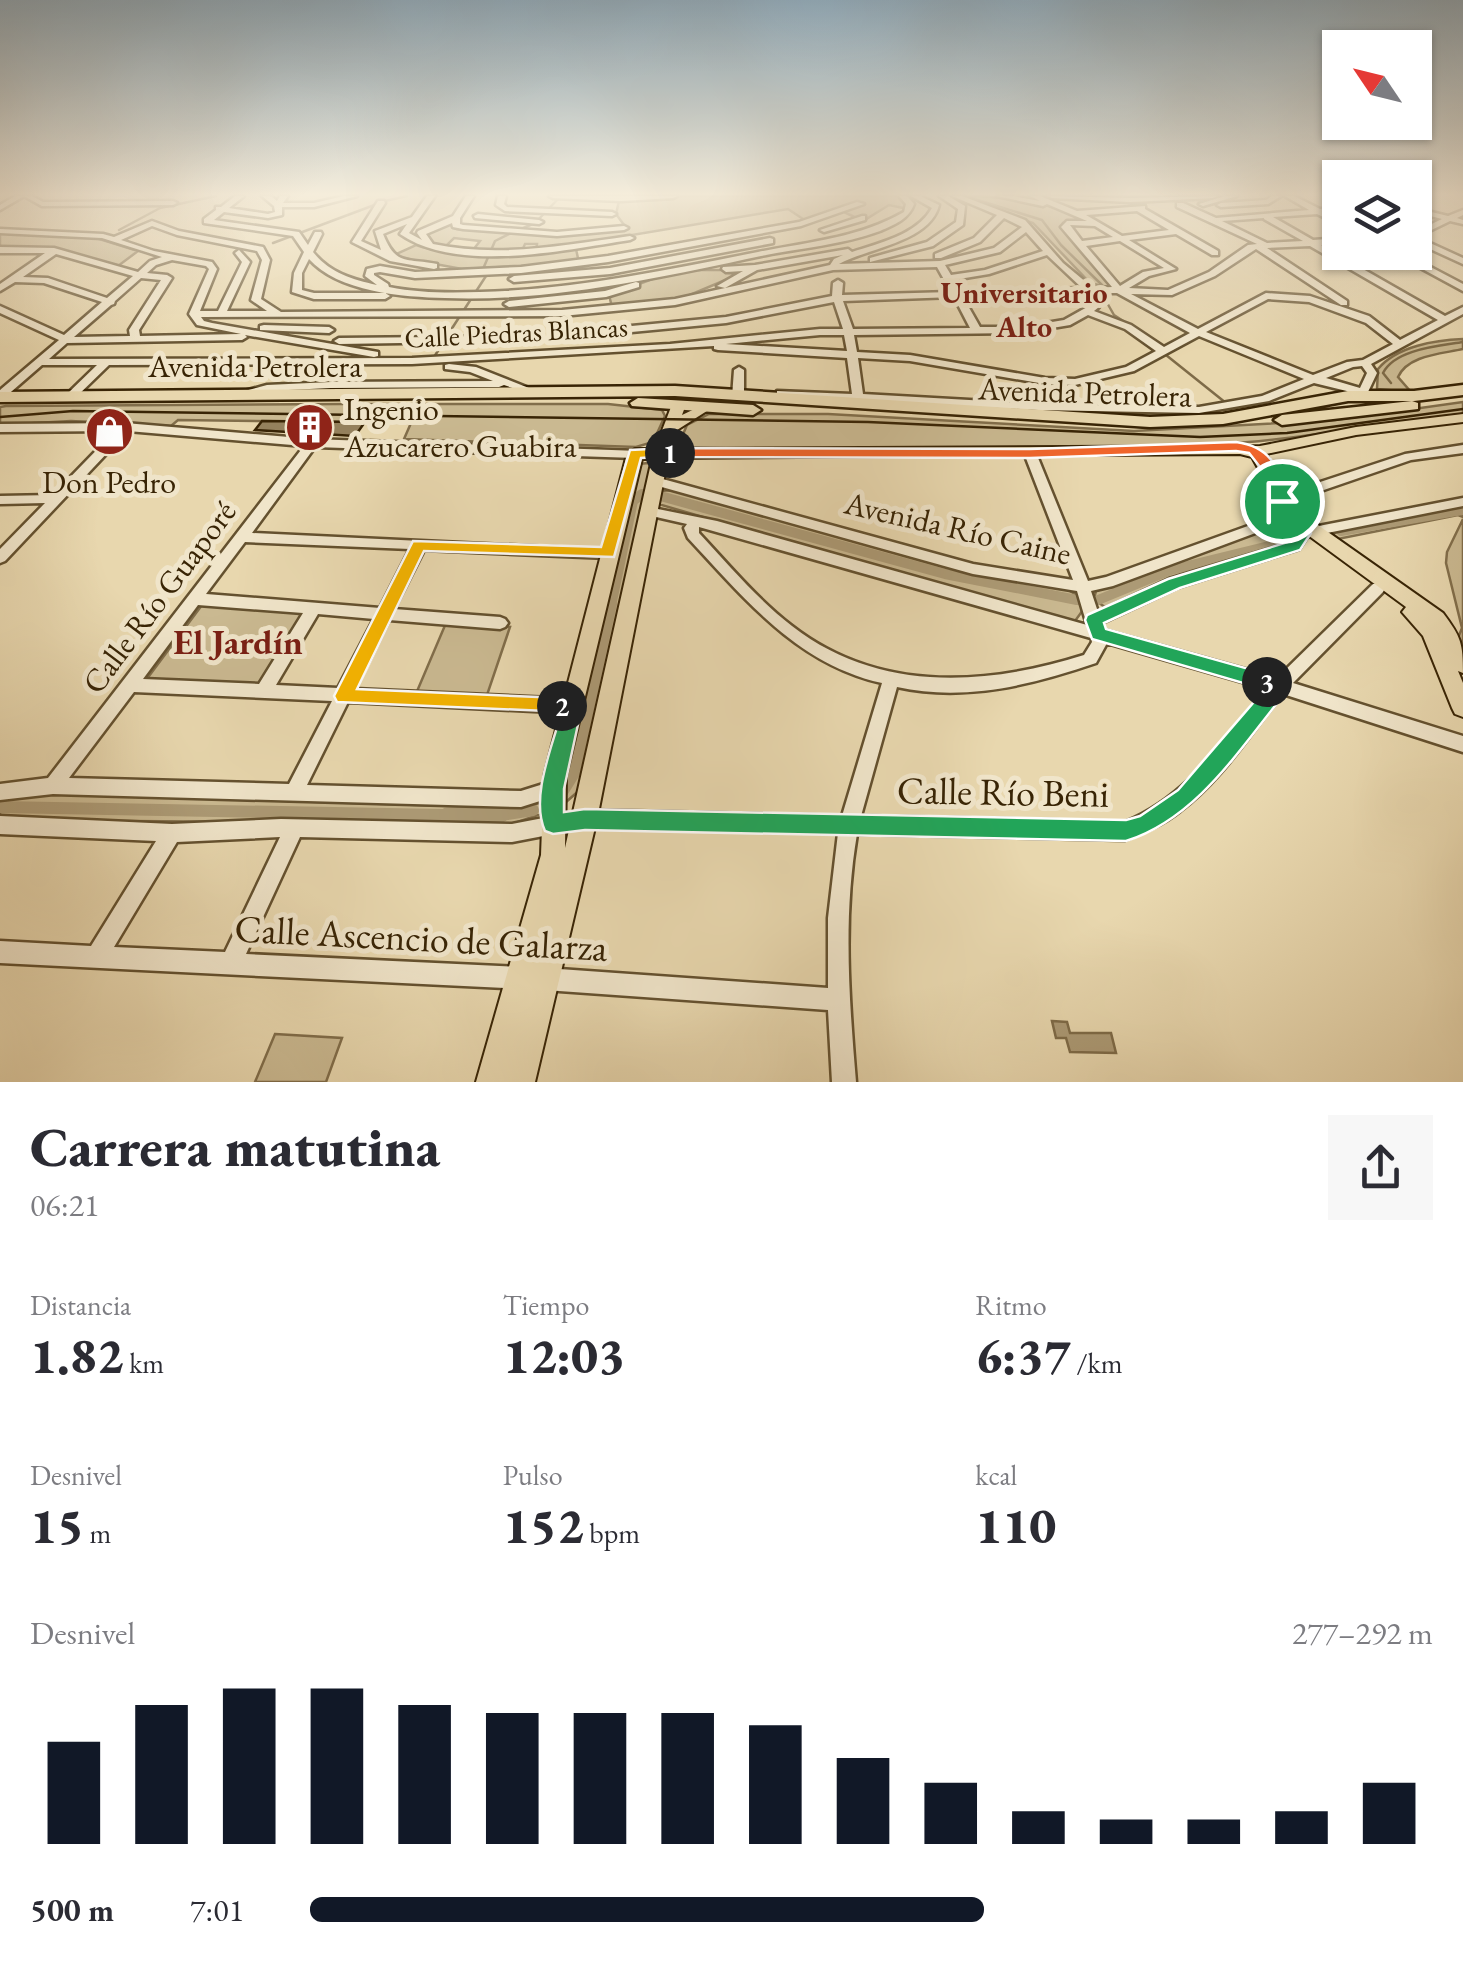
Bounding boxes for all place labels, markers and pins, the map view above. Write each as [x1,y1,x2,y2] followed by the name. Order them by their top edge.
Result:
[343,388,577,467] place label: Ingenio Azucarero Guabira
[283,401,335,453] building icon: Ingenio Azucarero Guabira
[83,406,135,458] shop icon: Don Pedro
[645,428,695,478] pin: 1
[1240,459,1325,544] pin
[42,461,176,503] place label: Don Pedro
[1242,657,1292,707] pin: 3
[537,681,587,731] pin: 2

